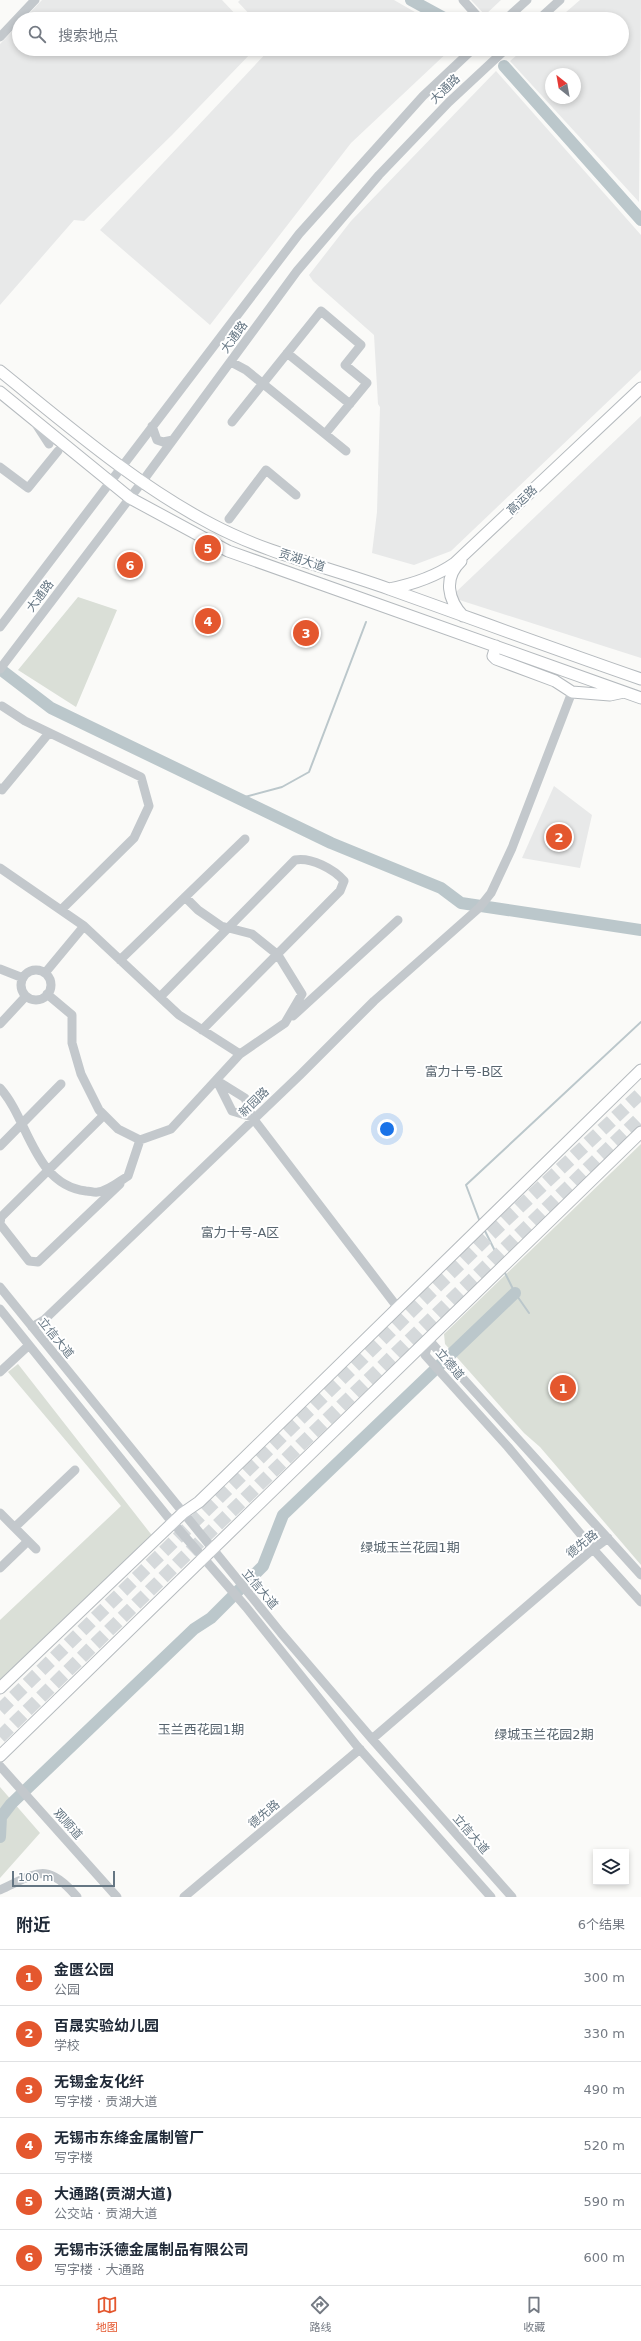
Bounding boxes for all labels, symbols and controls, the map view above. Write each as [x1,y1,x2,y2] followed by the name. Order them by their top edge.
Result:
[12,12,629,56] search box
[26,23,48,45] icon: search
[58,27,118,45] text: 搜索地点
[545,68,581,104] north arrow
[427,71,463,107] street label: 大通路
[218,318,250,356] street label: 大通路
[504,483,540,517] street label: 高运路
[195,533,221,563] pin: 5
[277,546,327,574] street label: 贡湖大道
[117,550,143,580] pin: 6
[24,577,56,615] street label: 大通路
[195,606,221,636] pin: 4
[293,618,319,648] pin: 3
[546,822,572,852] pin: 2
[425,1064,503,1079] district label: 富力十号-B区
[236,1084,272,1120] street label: 新园路
[377,1119,397,1139] your location
[201,1225,279,1240] district label: 富力十号-A区
[35,1315,77,1361] street label: 立信大道
[433,1346,467,1382] street label: 立德道
[550,1373,576,1403] pin: 1
[564,1527,600,1561] street label: 德先路
[360,1540,460,1555] district label: 绿城玉兰花园1期
[239,1566,281,1612] street label: 立信大道
[158,1722,244,1737] district label: 玉兰西花园1期
[494,1727,594,1742] district label: 绿城玉兰花园2期
[246,1797,282,1831] street label: 德先路
[51,1806,85,1842] street label: 观顺道
[450,1811,492,1857] street label: 立信大道
[593,1849,629,1885] map controls
[593,1849,629,1885] button: layers
[12,1869,115,1888] scale bar
[18,1871,53,1884] text: 100 m
[16,1915,50,1935] text: 附近
[578,1917,625,1932] text: 6个结果
[54,1961,114,1979] text: 金匮公园
[24,1970,34,1985] text: 1
[583,1970,625,1985] text: 300 m
[54,1982,80,1997] text: 公园
[54,2017,159,2035] text: 百晟实验幼儿园
[24,2026,34,2041] text: 2
[583,2026,625,2041] text: 330 m
[54,2038,80,2053] text: 学校
[54,2073,144,2091] text: 无锡金友化纤
[24,2082,34,2097] text: 3
[583,2082,625,2097] text: 490 m
[54,2094,157,2109] text: 写字楼 · 贡湖大道
[54,2129,204,2147] text: 无锡市东绛金属制管厂
[24,2138,34,2153] text: 4
[583,2138,625,2153] text: 520 m
[54,2150,93,2165] text: 写字楼
[54,2185,173,2203] text: 大通路(贡湖大道)
[24,2194,34,2209] text: 5
[583,2194,625,2209] text: 590 m
[54,2206,157,2221] text: 公交站 · 贡湖大道
[54,2241,249,2259] text: 无锡市沃德金属制品有限公司
[24,2250,34,2265] text: 6
[583,2250,625,2265] text: 600 m
[54,2262,144,2277] text: 写字楼 · 大通路
[96,2294,118,2334] tab: 地图
[309,2294,331,2334] tab: 路线
[523,2294,545,2334] tab: 收藏

